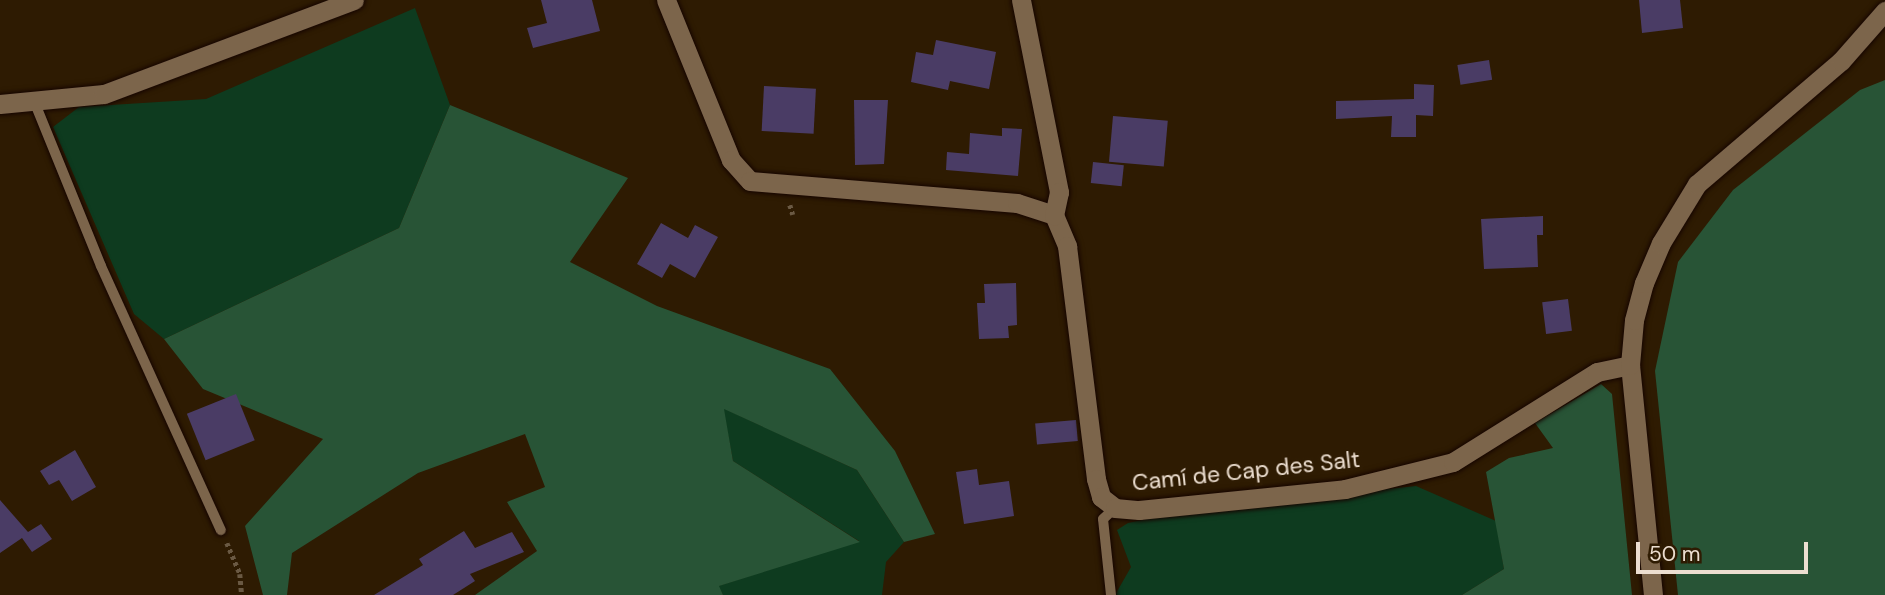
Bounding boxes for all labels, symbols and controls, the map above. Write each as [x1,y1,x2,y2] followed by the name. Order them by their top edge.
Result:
[1131,445,1361,497] street label: Camí de Cap des Salt
[1640,528,1812,572] scale bar
[1649,540,1700,568] text: 50 m

